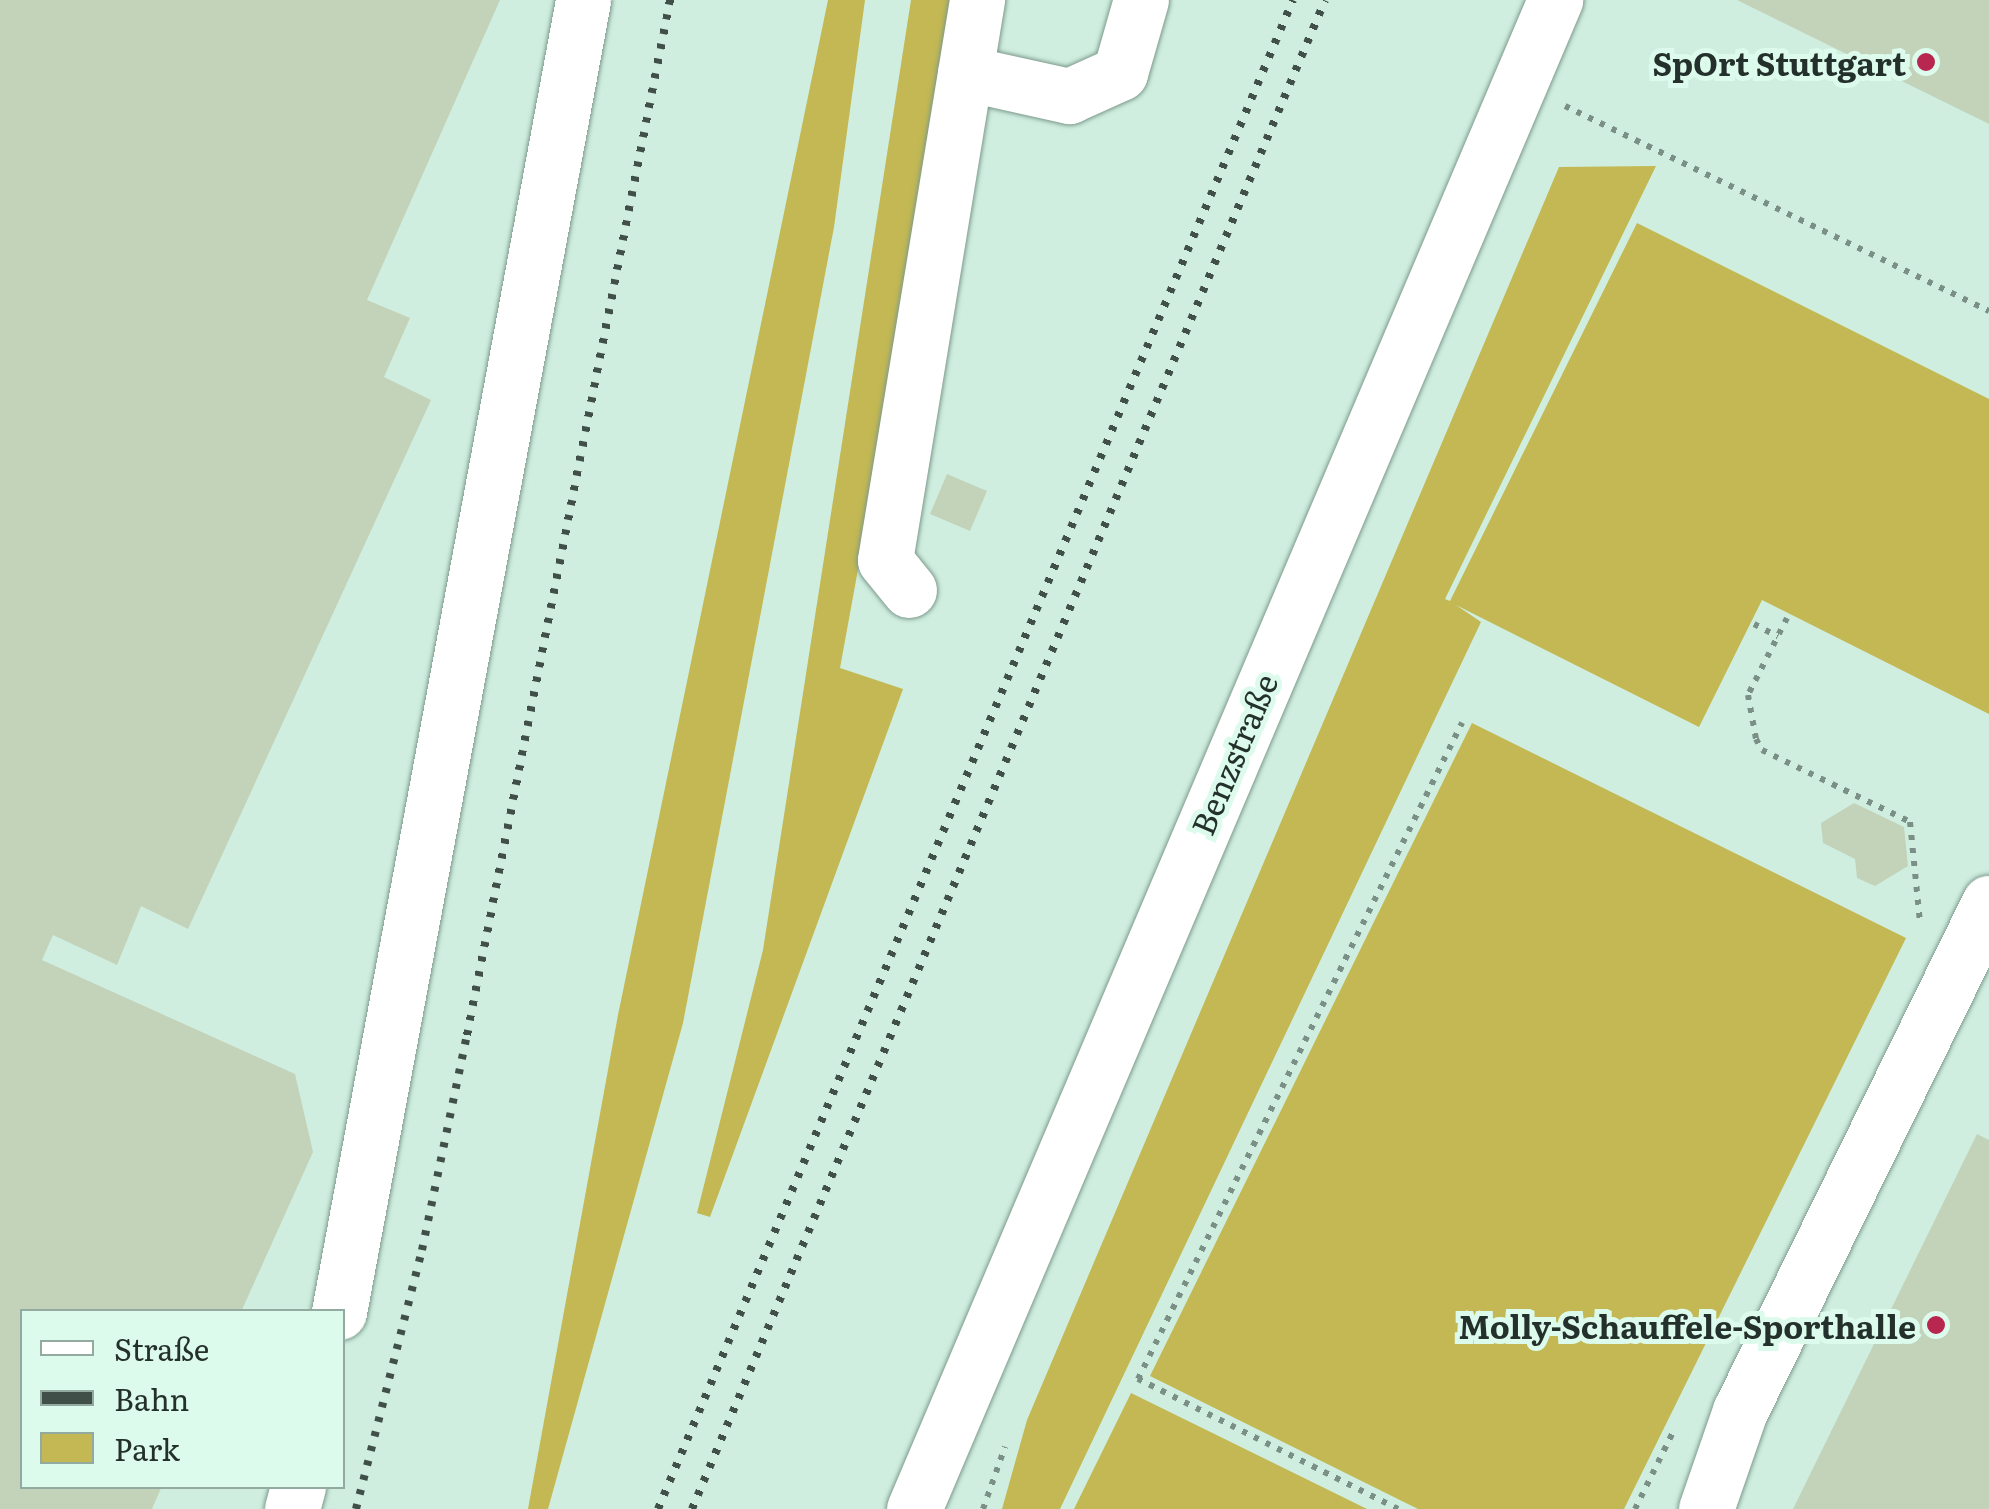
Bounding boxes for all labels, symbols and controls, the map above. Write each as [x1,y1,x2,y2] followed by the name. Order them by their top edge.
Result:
[1652,43,1906,81] place label: SpOrt Stuttgart
[1915,51,1937,73] marker: SpOrt Stuttgart
[1182,668,1284,840] street label: Benzstraße
[1458,1306,1916,1344] place label: Molly-Schauffele-Sporthalle
[20,1309,345,1489] legend
[1925,1314,1947,1336] marker: Molly-Schauffele-Sporthalle
[114,1326,209,1370] text: Straße
[114,1376,189,1420] text: Bahn
[114,1426,180,1470] text: Park

